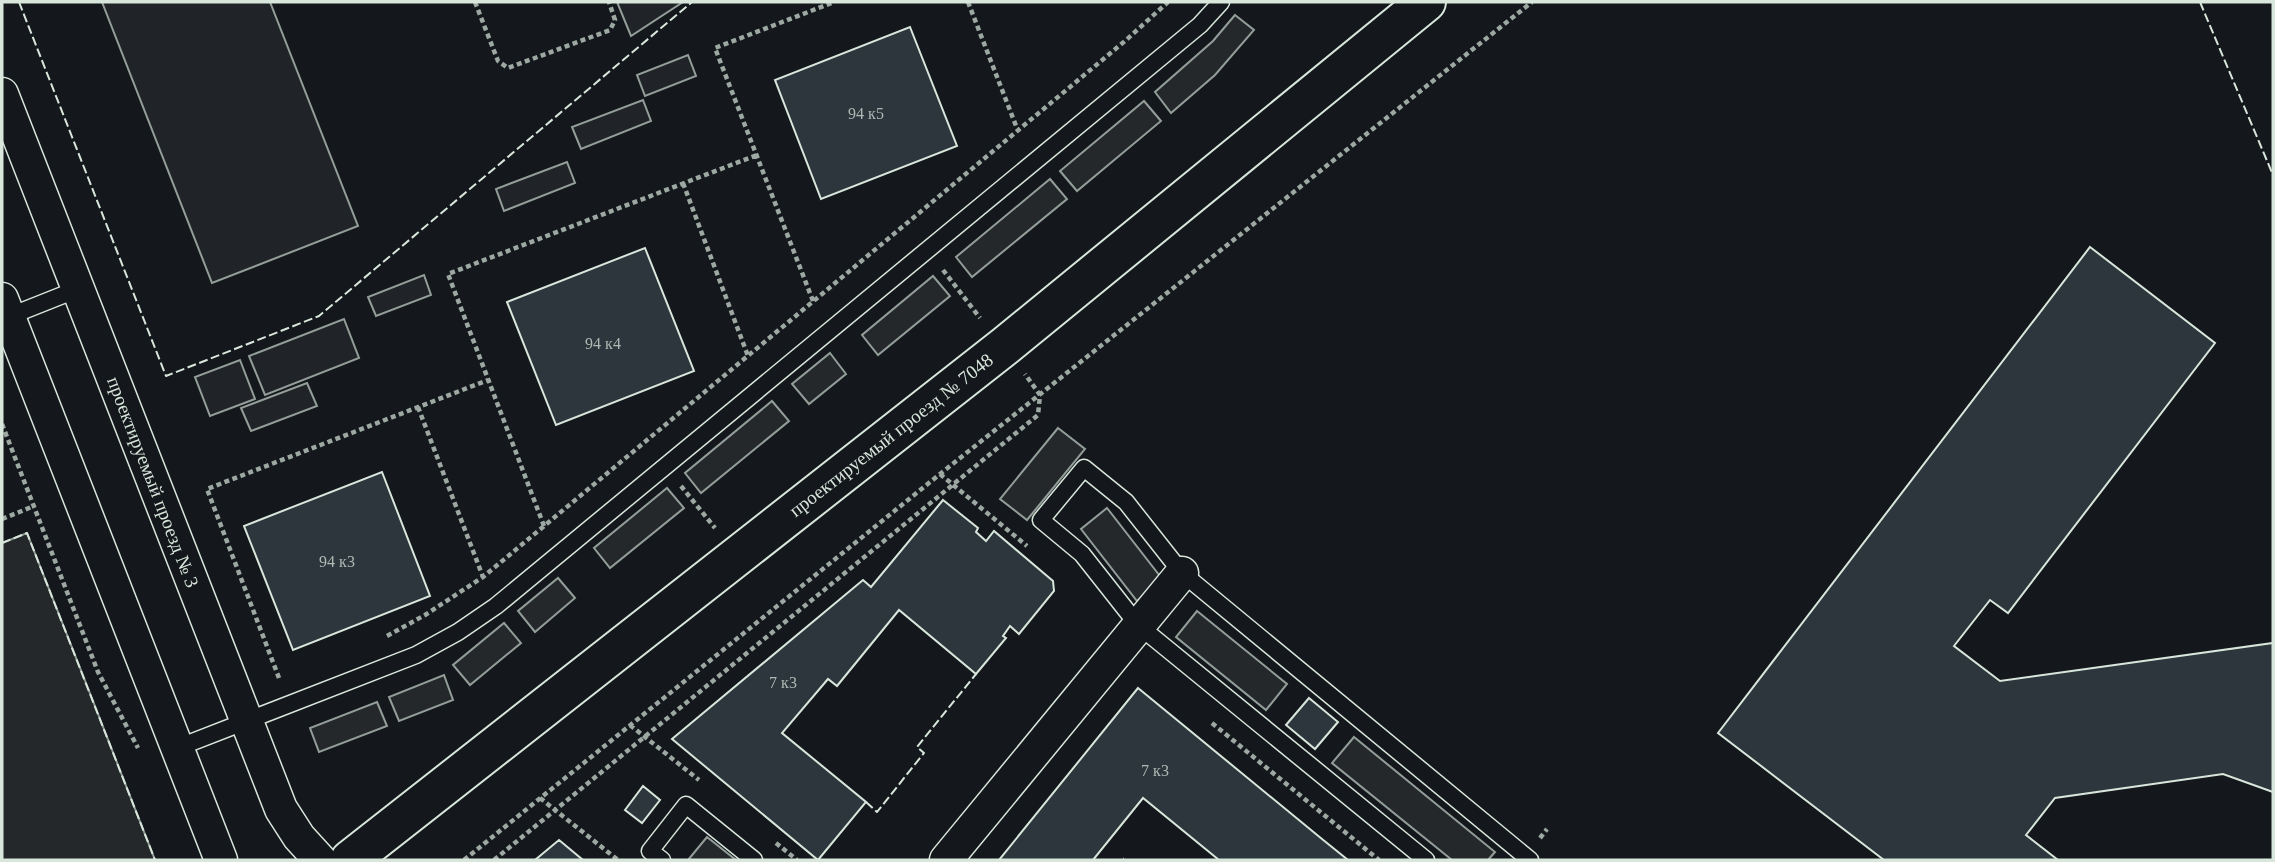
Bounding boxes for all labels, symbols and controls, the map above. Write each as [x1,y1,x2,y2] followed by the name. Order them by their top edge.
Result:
[848,105,884,122] house number: 94 к5
[585,335,621,352] house number: 94 к4
[785,349,997,521] street label: проектируемый проезд № 7048
[103,374,203,590] street label: проектируемый проезд № 3
[319,553,355,570] house number: 94 к3
[769,674,797,691] house number: 7 к3
[1141,762,1169,779] house number: 7 к3

